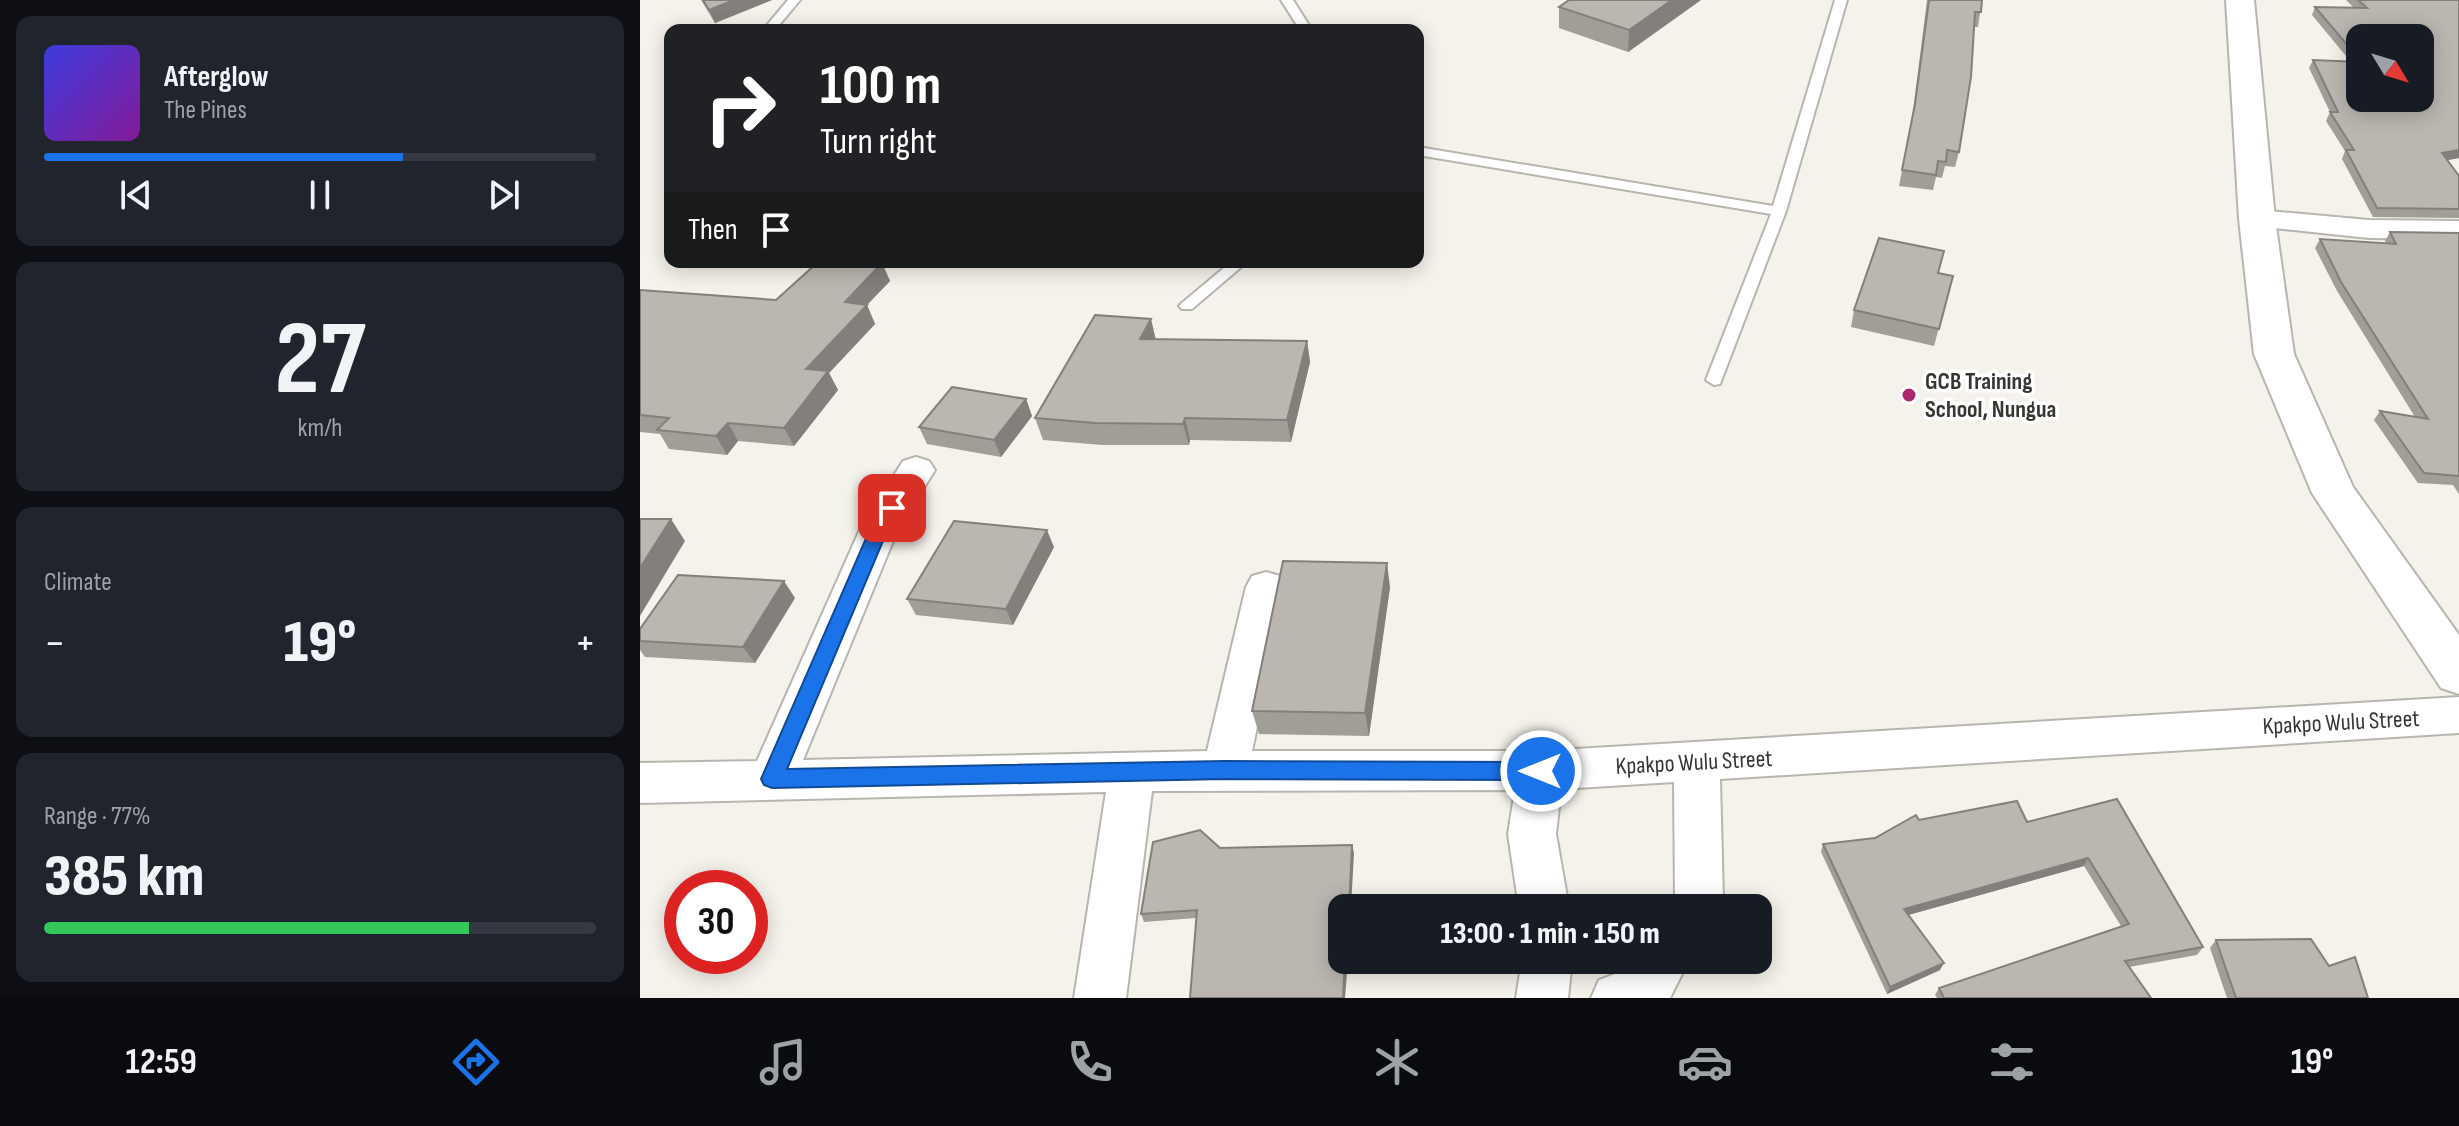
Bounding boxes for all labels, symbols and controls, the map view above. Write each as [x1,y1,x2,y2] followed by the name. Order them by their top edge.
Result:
[2346,24,2434,112] north arrow
[2346,24,2434,112] map controls
[820,53,941,120] text: 100 m
[688,56,792,160] icon: right
[164,59,269,95] text: Afterglow
[164,95,247,126] text: The Pines
[820,121,937,164] text: Turn right
[114,173,158,217] icon: previous
[298,173,342,217] icon: pause
[482,173,526,217] icon: next
[754,208,798,252] icon: arrive
[688,212,738,248] text: Then
[275,298,365,423] text: 27
[1925,367,2056,424] place label: GCB Training School, Nungua
[1900,386,1918,404] marker: GCB Training School, Nungua
[298,413,342,444] text: km/h
[858,474,926,542] pin
[870,486,914,530] icon: arrive
[44,567,112,598] text: Climate
[283,607,357,679] text: 19°
[44,617,66,670] text: −
[574,617,596,670] text: +
[2262,704,2420,741] street label: Kpakpo Wulu Street
[1499,729,1583,813] position arrow
[1615,744,1773,781] street label: Kpakpo Wulu Street
[44,801,151,832] text: Range · 77%
[44,841,204,913] text: 385 km
[664,870,768,974] speed limit sign: 30
[1440,916,1660,952] text: 13:00 · 1 min · 150 m
[448,1034,504,1090] icon: directions
[755,1034,811,1090] icon: music
[1062,1034,1118,1090] icon: phone
[1369,1034,1425,1090] icon: climate
[1677,1034,1733,1090] icon: car
[1984,1034,2040,1090] icon: filters
[126,1041,197,1084] text: 12:59
[2291,1041,2333,1084] text: 19°

